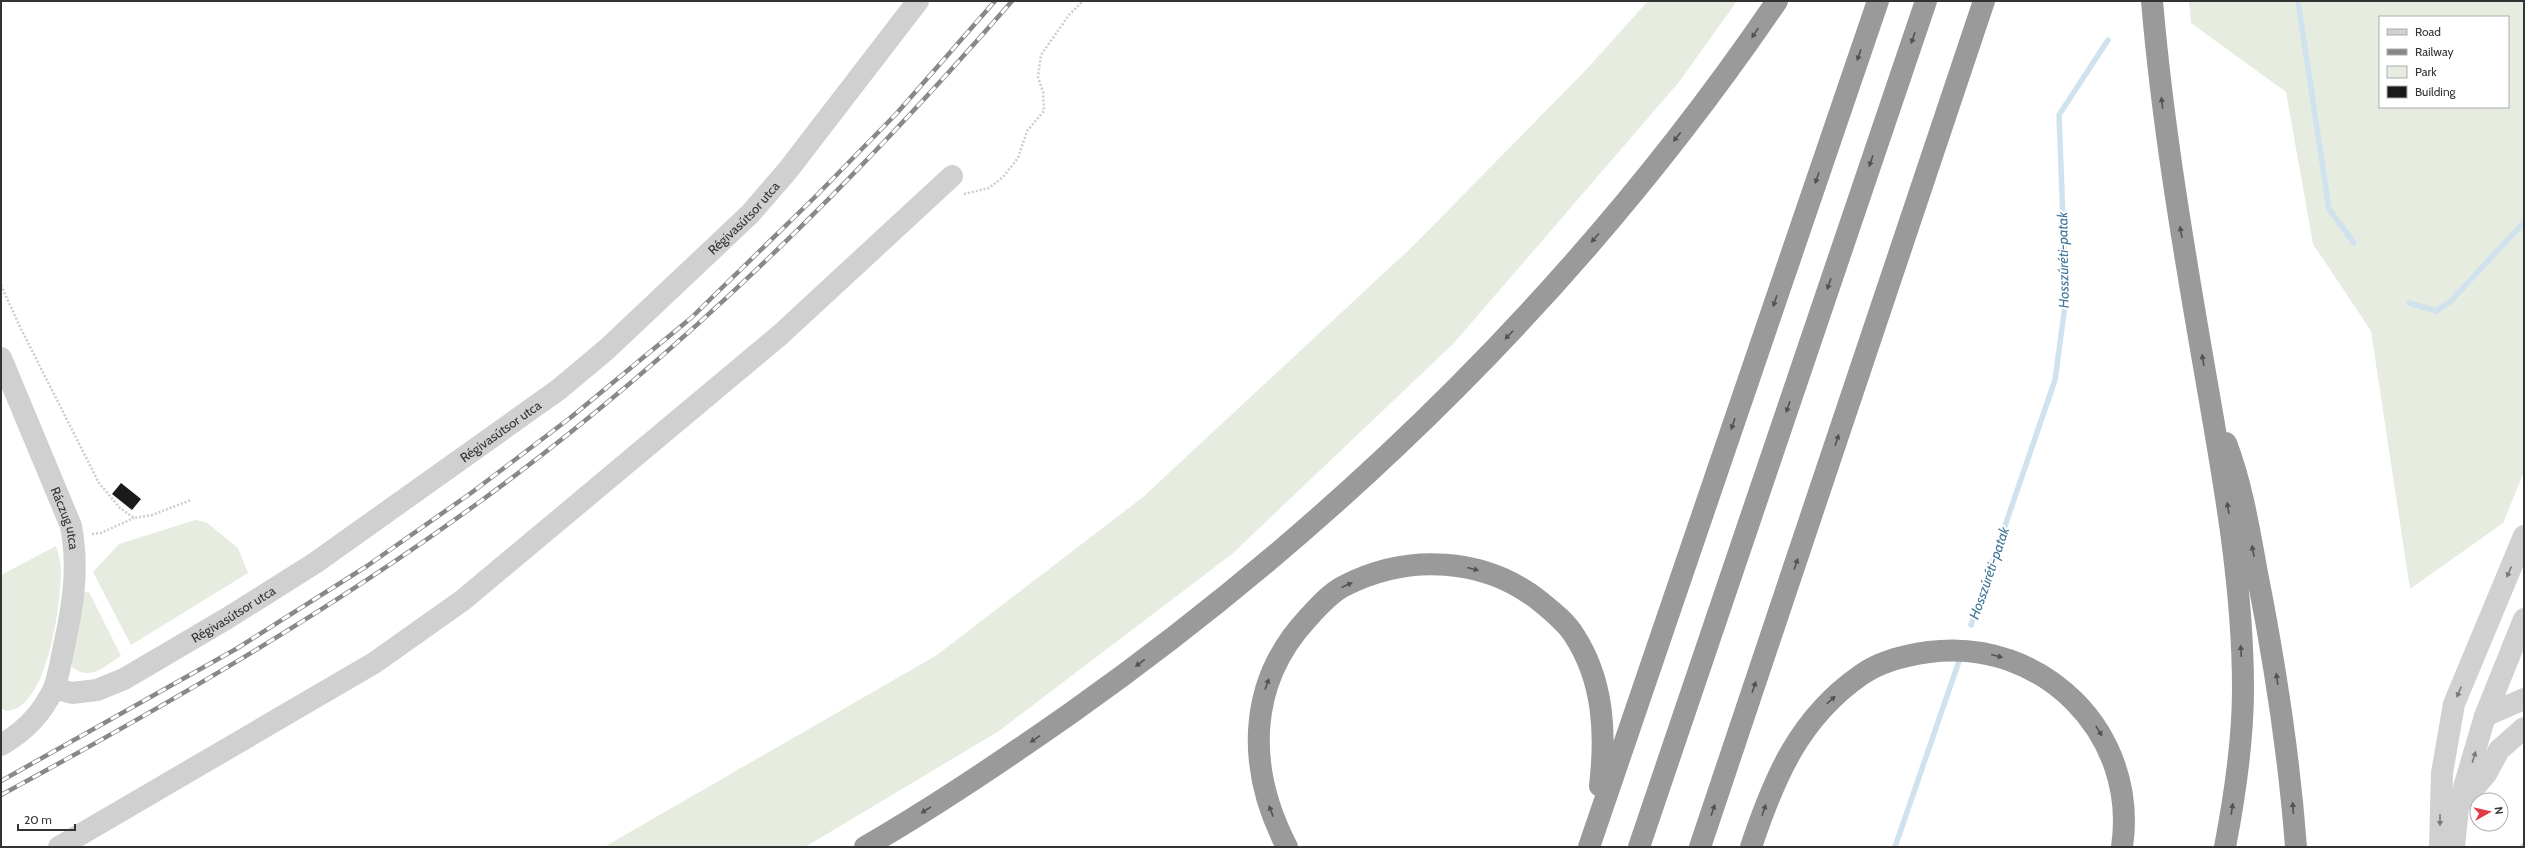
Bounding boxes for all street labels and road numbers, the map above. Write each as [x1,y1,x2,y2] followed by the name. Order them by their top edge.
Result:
[704,178,783,258] street label: Régivasútsor utca
[457,396,545,465] street label: Régivasútsor utca
[48,484,82,551] street label: Ráczug utca
[188,582,279,646] street label: Régivasútsor utca

